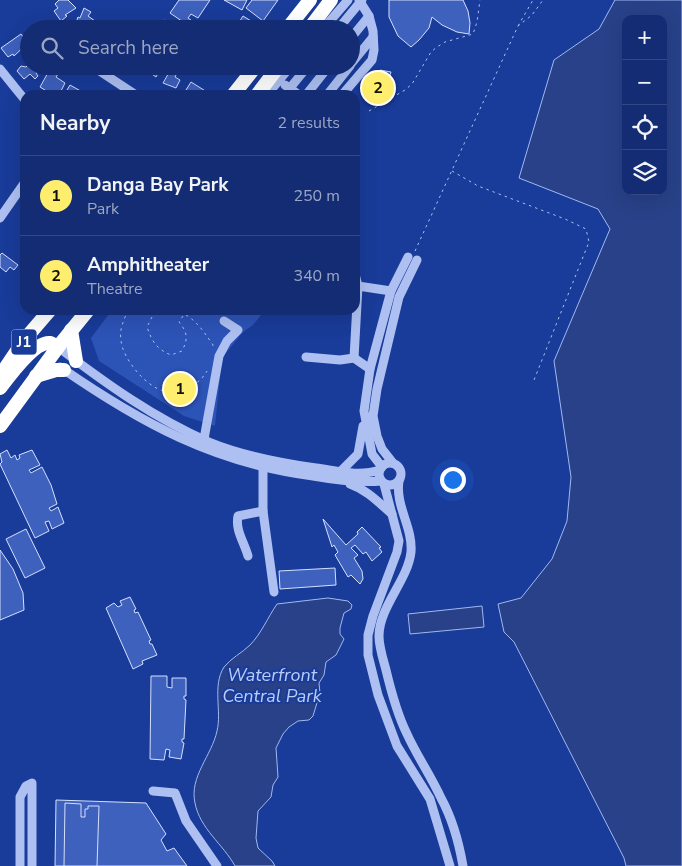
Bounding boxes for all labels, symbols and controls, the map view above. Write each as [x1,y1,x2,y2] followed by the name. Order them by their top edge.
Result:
[622,15,667,195] map controls
[622,15,667,60] button: +
[20,20,360,75] search box
[38,34,66,62] icon: search
[78,35,179,61] text: Search here
[622,60,667,105] button: −
[362,69,394,107] pin: 2
[622,105,667,150] button: locate
[40,109,110,137] text: Nearby
[278,112,340,134] text: 2 results
[622,150,667,195] button: layers
[87,172,228,198] text: Danga Bay Park
[51,185,61,207] text: 1
[293,185,340,207] text: 250 m
[87,198,119,220] text: Park
[87,252,209,278] text: Amphitheater
[51,265,61,287] text: 2
[293,265,340,287] text: 340 m
[87,278,142,300] text: Theatre
[12,330,36,354] road number: J1
[164,370,196,408] pin: 1
[440,467,466,493] your location
[222,663,323,708] water label: Waterfront Central Park

